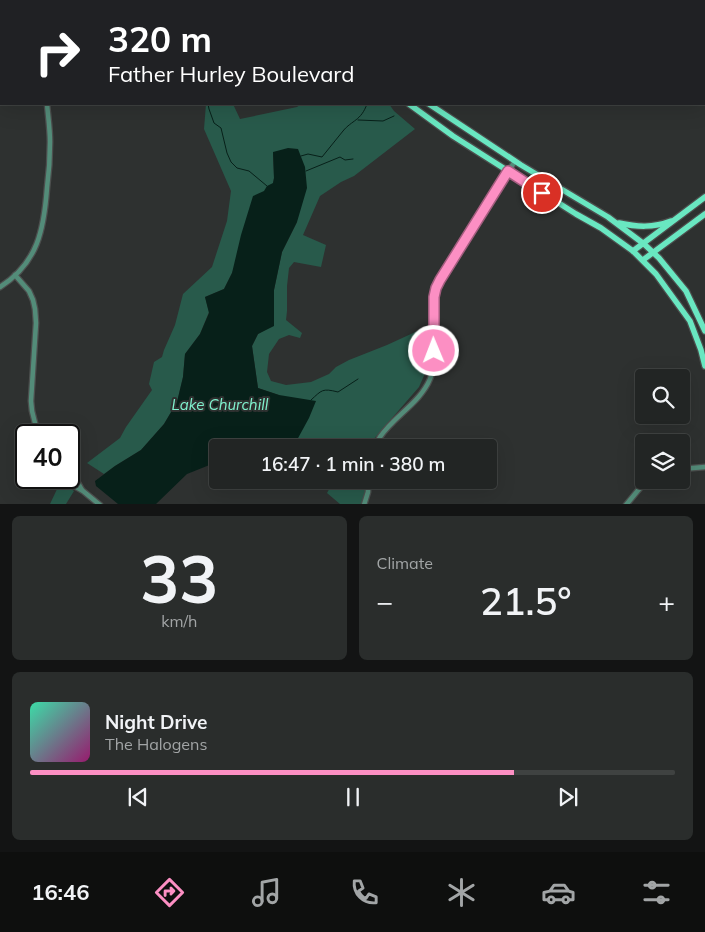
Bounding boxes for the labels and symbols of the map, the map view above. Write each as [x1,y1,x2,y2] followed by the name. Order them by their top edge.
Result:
[521,172,563,214] pin
[407,324,459,376] position arrow
[172,395,269,414] water label: Lake Churchill
[15,424,80,489] speed limit sign: 40

